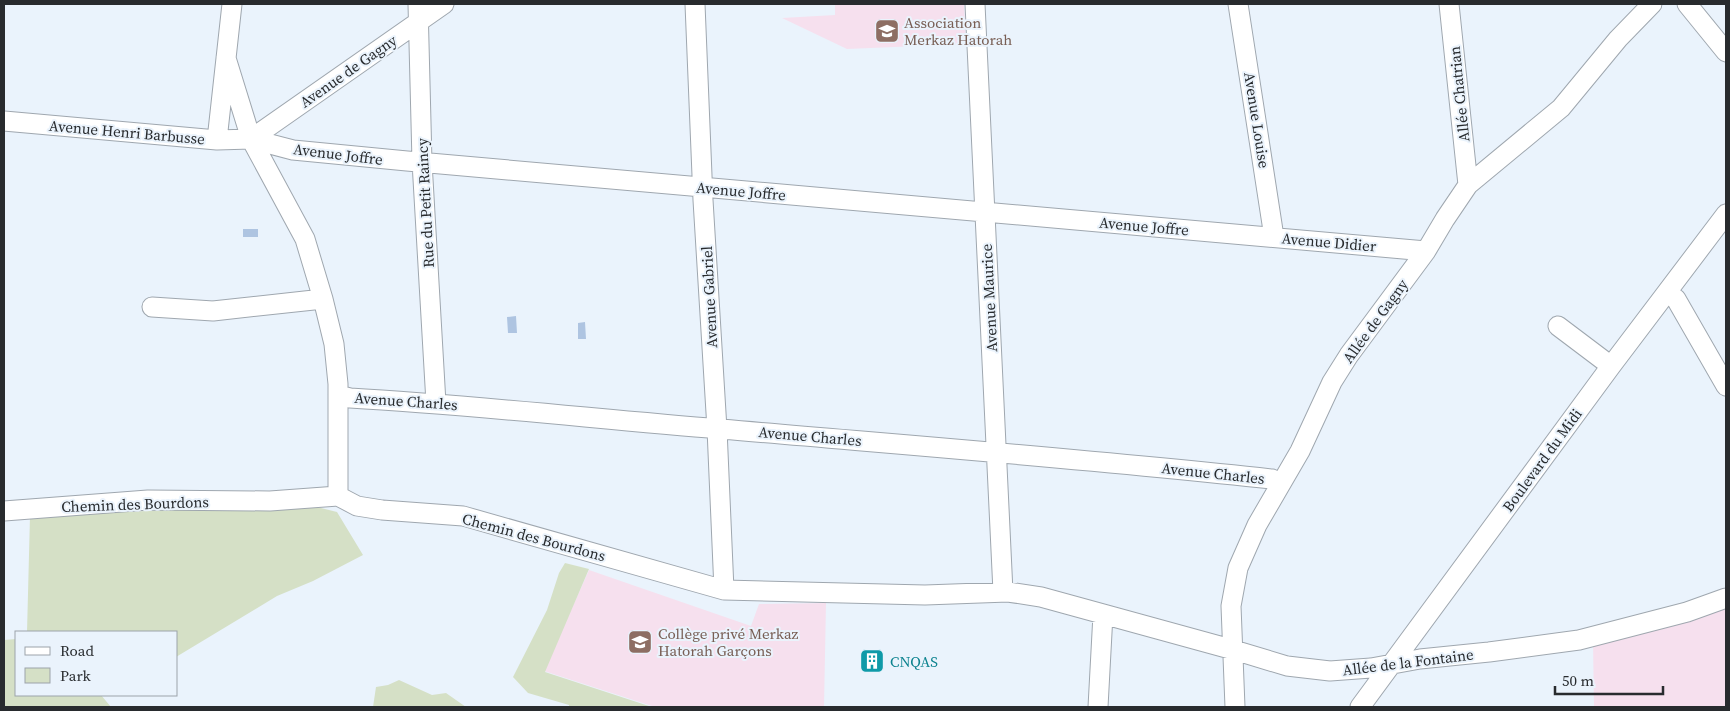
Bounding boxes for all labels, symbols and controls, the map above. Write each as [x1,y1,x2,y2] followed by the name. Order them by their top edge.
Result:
[904,12,1012,50] place label: Association Merkaz Hatorah
[874,18,900,44] school or university icon: Association Merkaz Hatorah
[295,29,401,112] street label: Avenue de Gagny
[1444,45,1474,143] street label: Allée Chatrian
[1239,70,1275,170] street label: Avenue Louise
[48,115,206,149] street label: Avenue Henri Barbusse
[411,137,439,268] street label: Rue du Petit Raincy
[292,138,384,170] street label: Avenue Joffre
[695,177,787,205] street label: Avenue Joffre
[1098,212,1190,240] street label: Avenue Joffre
[1281,227,1378,257] street label: Avenue Didier
[976,243,1002,353] street label: Avenue Maurice
[696,245,722,349] street label: Avenue Gabriel
[1337,274,1413,367] street label: Allée de Gagny
[354,387,458,415] street label: Avenue Charles
[1497,404,1587,516] street label: Boulevard du Midi
[757,421,863,451] street label: Avenue Charles
[1160,457,1266,489] street label: Avenue Charles
[61,491,209,517] street label: Chemin des Bourdons
[460,508,608,566] street label: Chemin des Bourdons
[658,623,799,661] place label: Collège privé Merkaz Hatorah Garçons
[627,629,653,655] school or university icon: Collège privé Merkaz Hatorah Garçons
[15,631,178,696] legend
[60,640,94,661] text: Road
[1341,644,1475,680] street label: Allée de la Fontaine
[859,648,885,674] building icon: CNQAS
[890,651,938,672] place label: CNQAS
[1555,664,1662,696] scale bar
[60,665,92,686] text: Park
[1562,670,1594,691] text: 50 m

